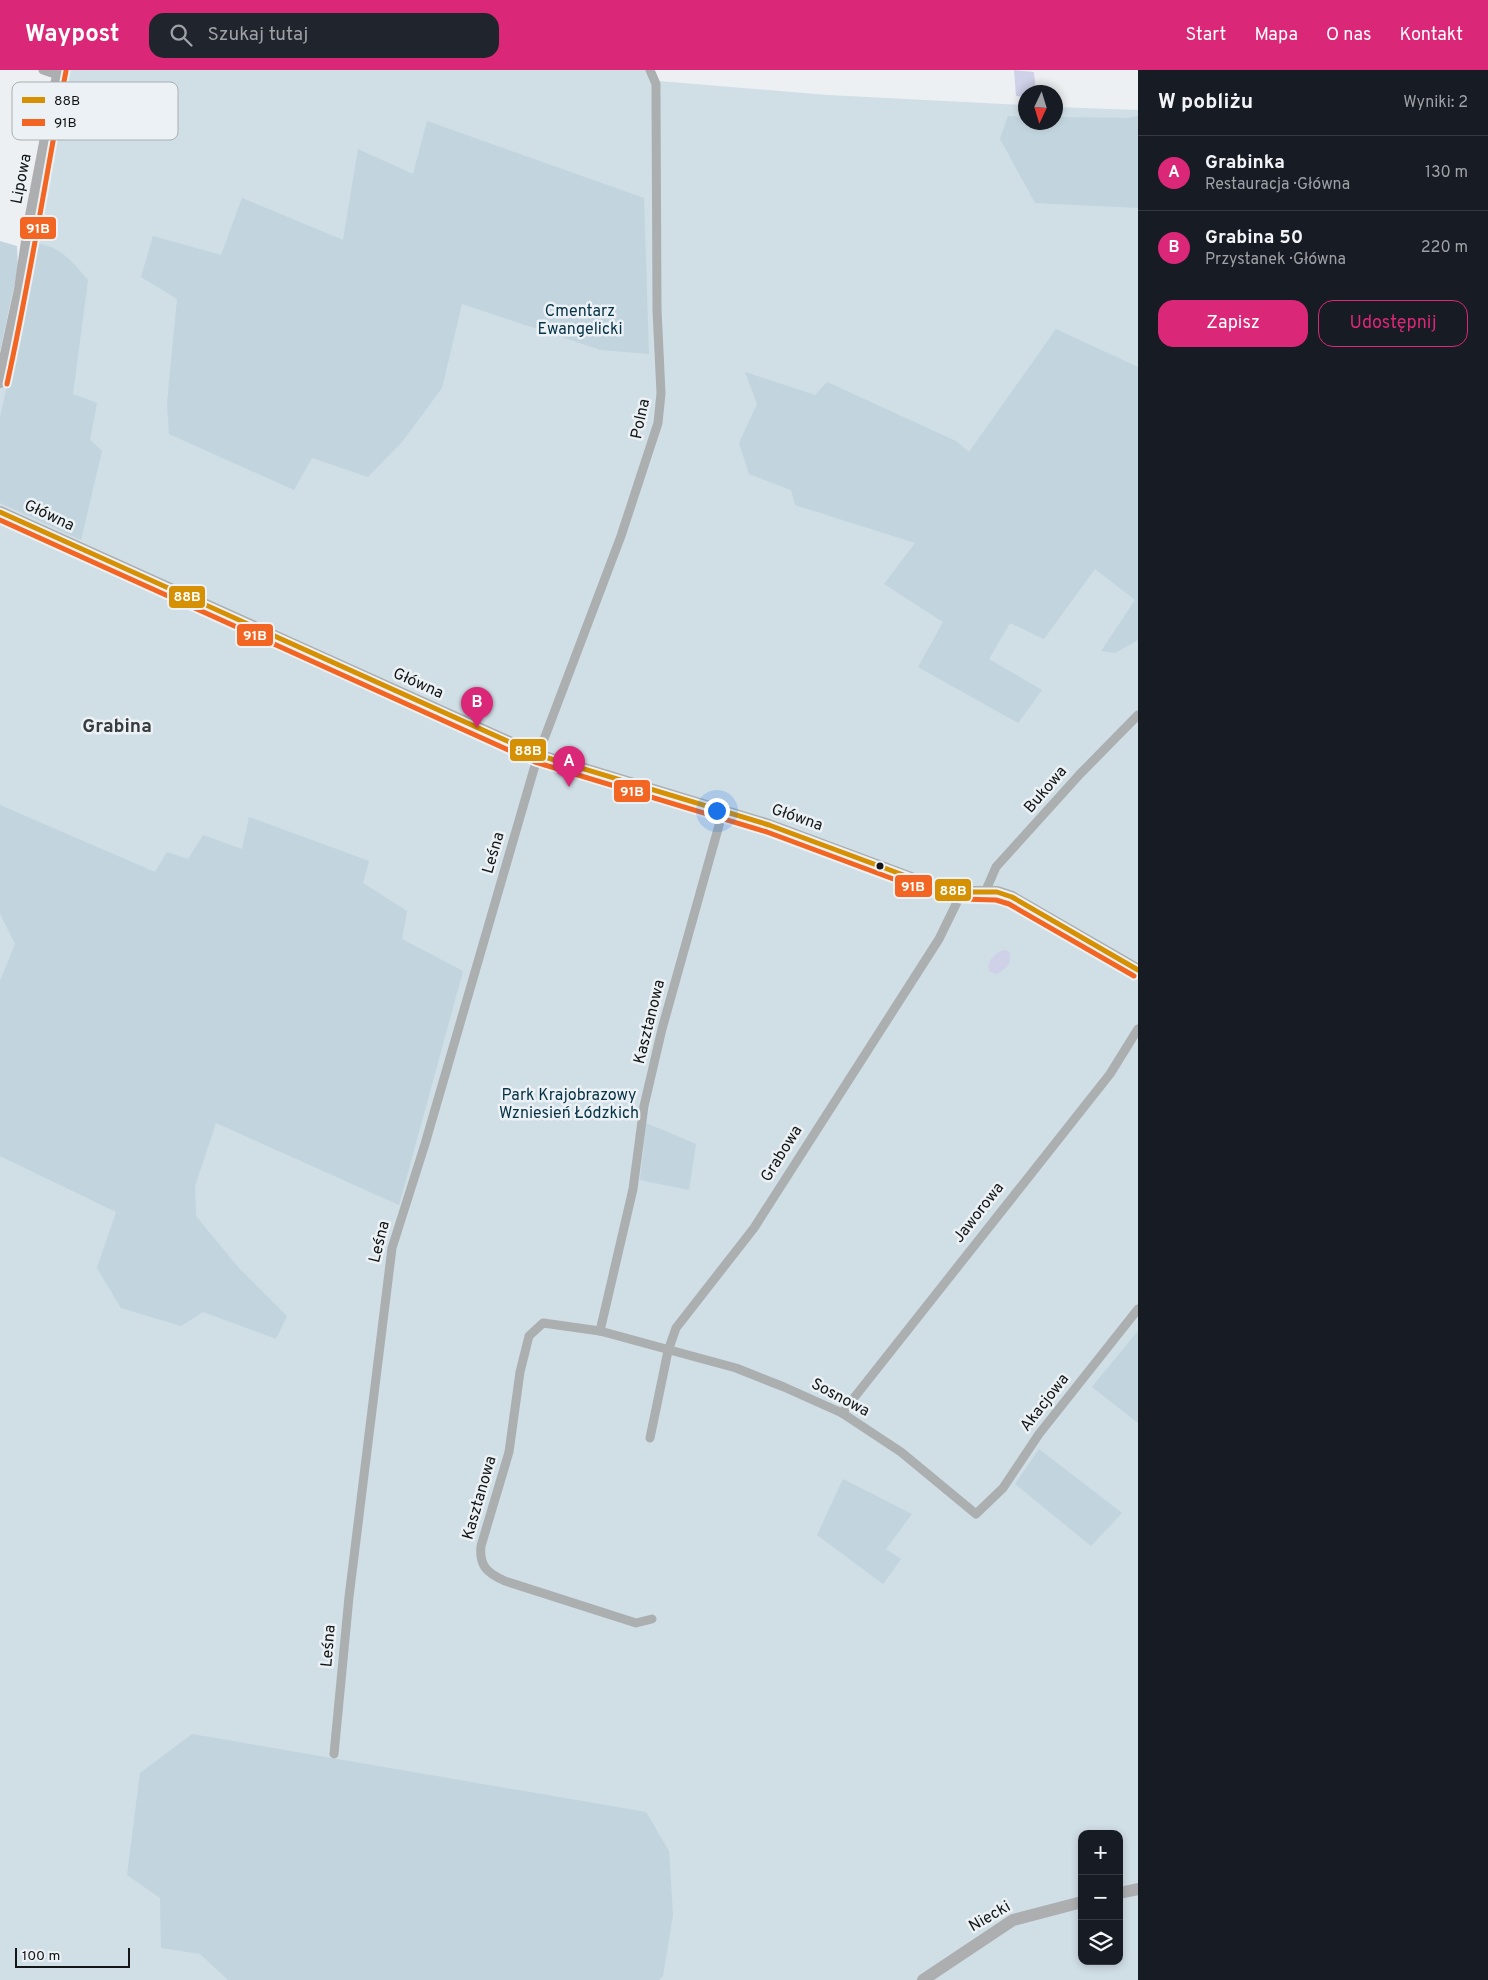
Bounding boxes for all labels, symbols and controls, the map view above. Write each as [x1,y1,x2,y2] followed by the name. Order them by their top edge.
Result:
[149,13,499,58] search box
[25,20,119,50] text: Waypost
[167,21,195,49] icon: search
[207,23,308,47] text: Szukaj tutaj
[1185,24,1226,47] text: Start
[1254,24,1298,47] text: Mapa
[1326,24,1371,47] text: O nas
[1399,24,1463,47] text: Kontakt
[12,82,178,140] legend
[1018,85,1063,130] north arrow
[1158,89,1253,116] text: W pobliżu
[54,93,80,110] text: 88B
[1403,93,1468,113] text: Wyniki: 2
[54,115,77,132] text: 91B
[1205,151,1285,175] text: Grabinka
[7,152,37,206] street label: Lipowa
[1168,163,1180,183] text: A
[1425,163,1468,183] text: 130 m
[1205,175,1350,195] text: Restauracja · Główna
[19,216,57,240] line badge: 91B
[26,221,50,238] text: 91B
[1205,226,1303,250] text: Grabina 50
[1168,238,1180,258] text: B
[1421,238,1468,258] text: 220 m
[1205,250,1346,270] text: Przystanek · Główna
[1158,300,1308,347] button: Zapisz
[1318,300,1468,347] button: Udostępnij
[538,302,622,340] park label: Cmentarz Ewangelicki
[627,397,655,441] street label: Polna
[21,496,77,536] street label: Główna
[168,585,206,609] line badge: 88B
[173,589,201,606] text: 88B
[236,623,274,647] line badge: 91B
[243,628,267,645] text: 91B
[390,664,446,704] street label: Główna
[461,687,493,728] pin: B
[82,715,152,739] district label: Grabina
[509,738,547,762] line badge: 88B
[514,743,542,760] text: 88B
[553,746,585,787] pin: A
[1020,762,1072,818] street label: Bukowa
[613,779,651,803] line badge: 91B
[620,784,644,801] text: 91B
[704,798,730,824] your location
[769,800,825,836] street label: Główna
[479,830,509,876] street label: Leśna
[875,861,885,871] unlabelled marker
[894,874,933,898] line badge: 91B
[934,878,972,902] line badge: 88B
[901,879,925,896] text: 91B
[939,883,967,900] text: 88B
[630,978,670,1066] street label: Kasztanowa
[499,1086,639,1124] park label: Park Krajobrazowy Wzniesień Łódzkich
[757,1122,807,1186] street label: Grabowa
[949,1179,1009,1247] street label: Jaworowa
[365,1219,395,1265] street label: Leśna
[1016,1370,1074,1436] street label: Akacjowa
[807,1374,873,1422] street label: Sosnowa
[458,1454,502,1542] street label: Kasztanowa
[317,1624,341,1668] street label: Leśna
[1078,1830,1123,1965] map controls
[1078,1830,1123,1875] button: +
[1078,1875,1123,1920] button: −
[966,1897,1014,1937] street label: Niecki
[1078,1920,1123,1965] button: layers
[15,1945,130,1968] scale bar
[22,1948,60,1965] text: 100 m

